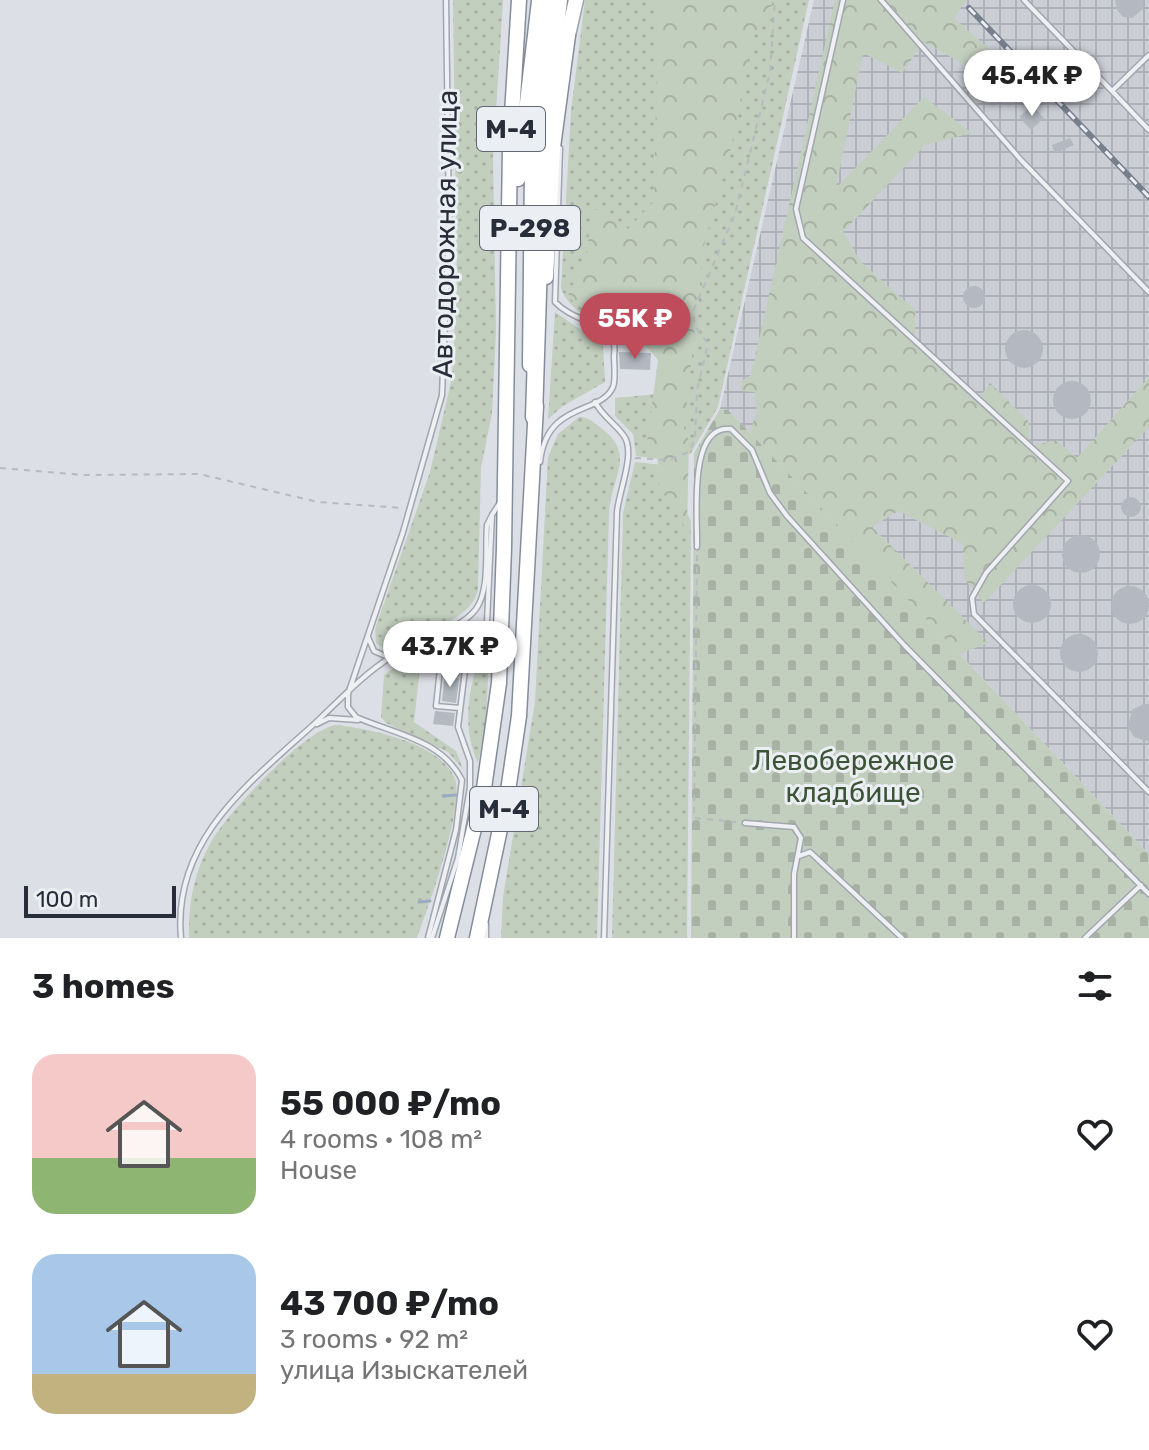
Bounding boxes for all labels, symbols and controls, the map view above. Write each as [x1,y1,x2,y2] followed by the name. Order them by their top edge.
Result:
[958,50,1106,118] pin: 45.4K ₽
[982,60,1082,91] text: 45.4K ₽
[426,90,464,378] street label: Автодорожная улица
[477,107,545,151] road number: М-4
[480,206,580,250] road number: Р-298
[579,293,691,361] pin: 55K ₽
[598,303,673,334] text: 55K ₽
[376,621,524,689] pin: 43.7K ₽
[401,631,499,662] text: 43.7K ₽
[752,744,954,809] park label: Левобережное кладбище
[470,787,538,831] road number: М-4
[24,882,176,918] scale bar
[36,886,98,913] text: 100 m
[1073,964,1117,1008] icon: filters
[32,966,175,1007] text: 3 homes
[280,1083,501,1124] text: 55 000 ₽/mo
[96,1086,192,1182] icon: home
[1073,1112,1117,1156] icon: heart
[280,1124,482,1155] text: 4 rooms · 108 m²
[280,1155,357,1186] text: House
[280,1283,499,1324] text: 43 700 ₽/mo
[96,1286,192,1382] icon: home
[1073,1312,1117,1356] icon: heart
[280,1324,468,1355] text: 3 rooms · 92 m²
[280,1355,528,1386] text: улица Изыскателей

